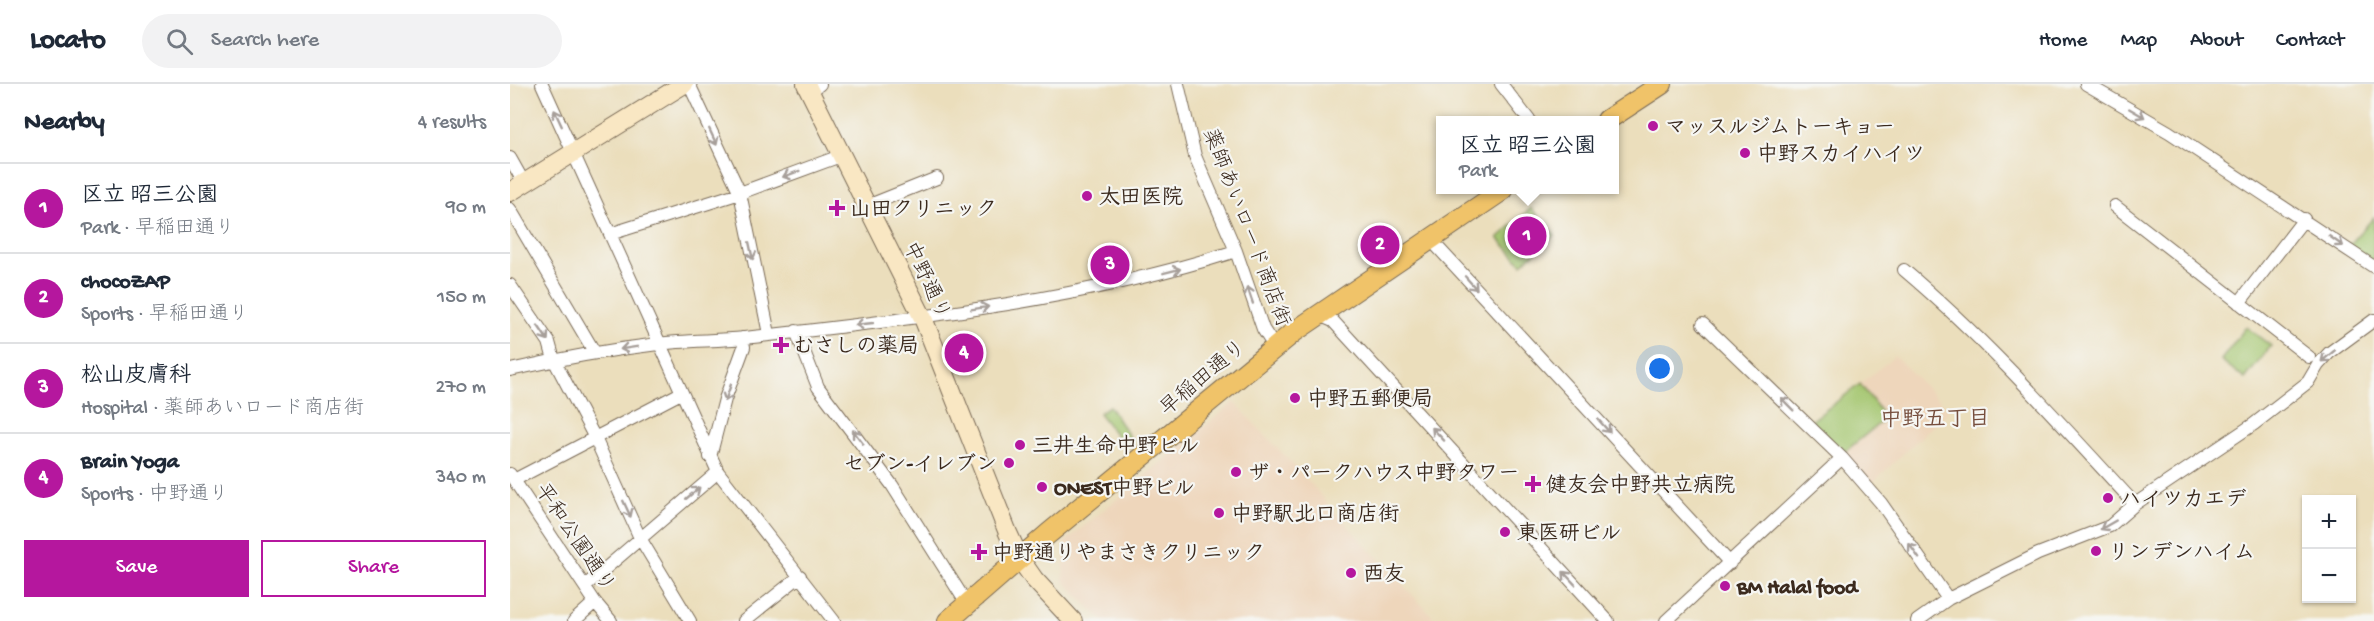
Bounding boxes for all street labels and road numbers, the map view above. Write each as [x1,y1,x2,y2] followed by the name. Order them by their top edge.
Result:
[1195,125,1296,331] street label: 薬師あいロード商店街
[896,237,956,325] street label: 中野通り
[1155,336,1253,423] street label: 早稲田通り
[528,479,620,598] street label: 平和公園通り

